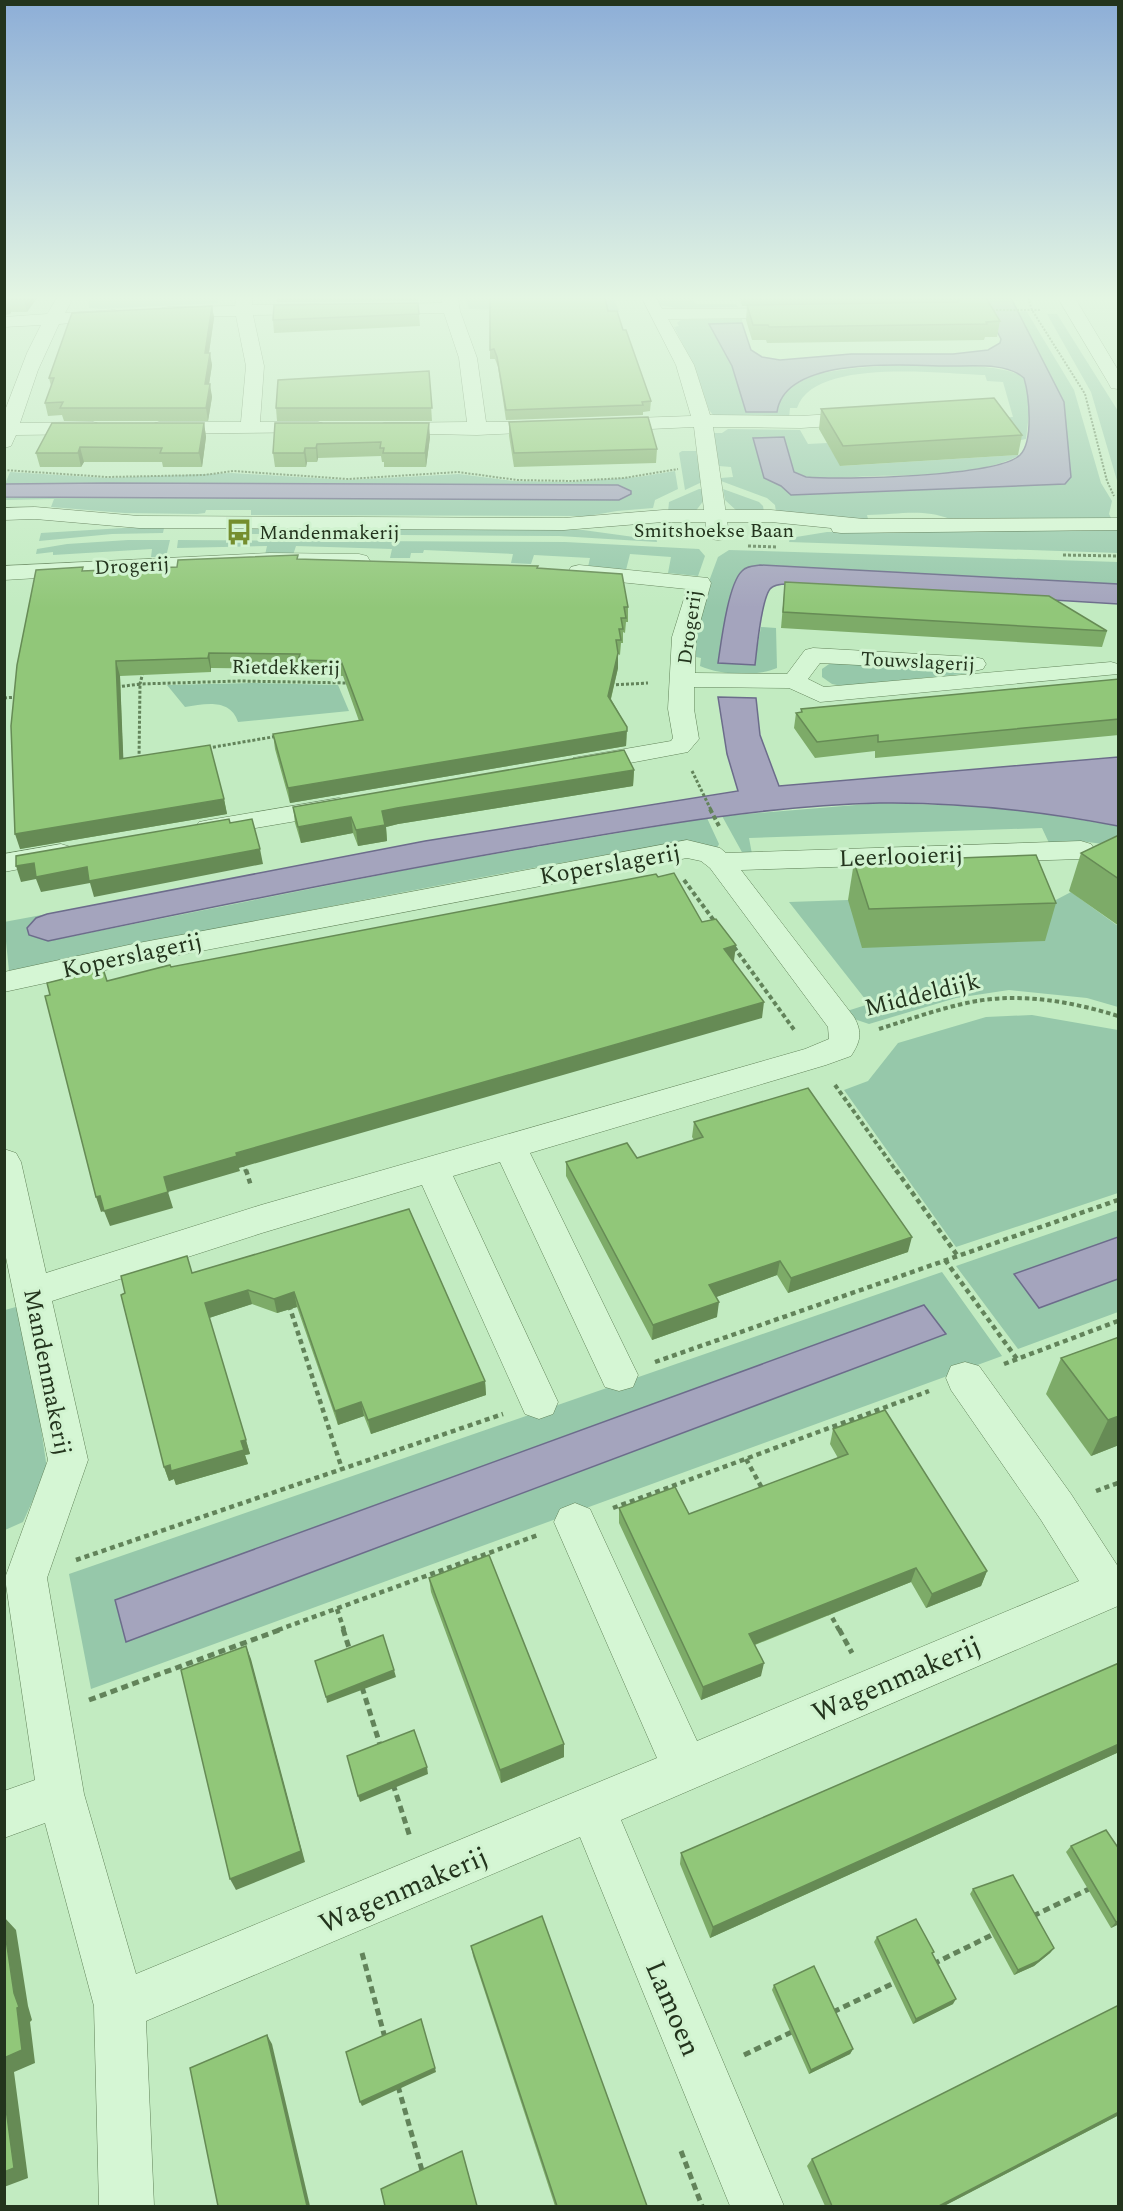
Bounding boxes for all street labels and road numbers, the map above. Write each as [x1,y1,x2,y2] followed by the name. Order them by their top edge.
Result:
[634,516,794,546] street label: Smitshoekse Baan
[94,549,170,583] street label: Drogerij
[670,588,710,666] street label: Drogerij
[860,644,976,680] street label: Touwslagerij
[231,652,341,684] street label: Rietdekkerij
[537,835,684,895] street label: Koperslagerij
[838,837,964,877] street label: Leerlooierij
[59,924,206,988] street label: Koperslagerij
[861,963,984,1027] street label: Middeldijk
[13,1286,81,1459] street label: Mandenmakerij
[805,1624,988,1734] street label: Wagenmakerij
[312,1835,495,1945] street label: Wagenmakerij
[633,1954,712,2063] street label: Lamoen

